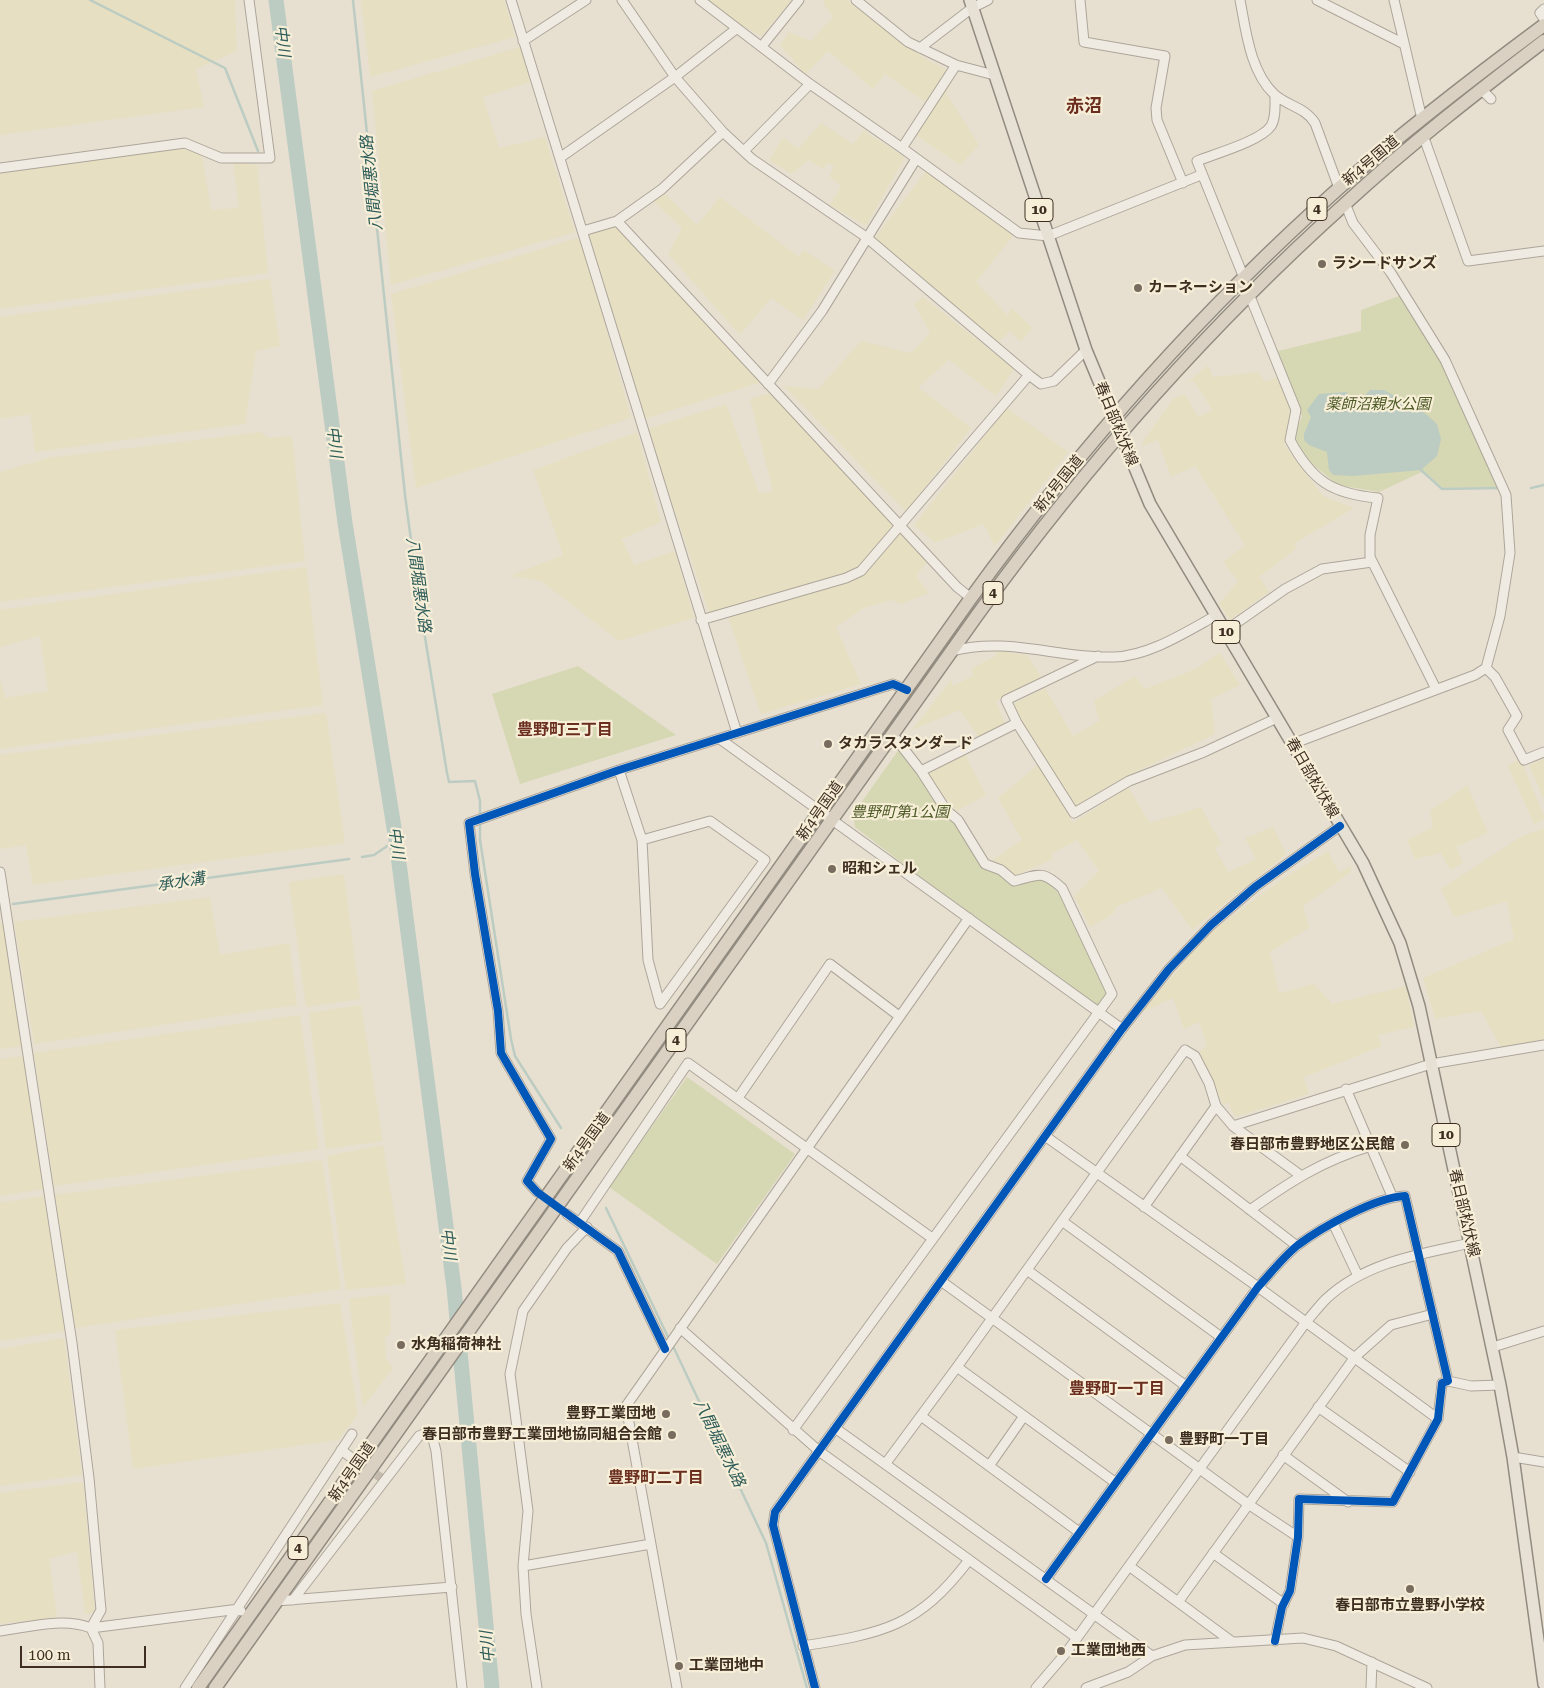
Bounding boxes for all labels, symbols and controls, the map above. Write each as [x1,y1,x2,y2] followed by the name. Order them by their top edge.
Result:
[271,24,293,58] water label: 中川
[1066,96,1102,118] district label: 赤沼
[1339,132,1403,190] street label: 新4号国道
[357,134,387,232] water label: 八間堀悪水路
[1025,198,1053,222] road number: 10
[1307,198,1327,220] road number: 4
[1332,255,1437,273] place label: ラシードサンズ
[1316,258,1328,270] marker: ラシードサンズ
[1148,279,1253,297] place label: カーネーション
[1132,282,1144,294] marker: カーネーション
[1091,379,1141,469] street label: 春日部松伏線
[1326,396,1430,414] park label: 薬師沼親水公園
[323,425,345,459] water label: 中川
[1030,452,1088,516] street label: 新4号国道
[402,536,434,634] water label: 八間堀悪水路
[983,582,1003,604] road number: 4
[1212,620,1240,644] road number: 10
[517,720,613,740] district label: 豊野町三丁目
[838,735,973,753] place label: タカラスタンダード
[1282,735,1342,821] street label: 春日部松伏線
[822,738,834,750] marker: タカラスタンダード
[793,778,847,844] street label: 新4号国道
[851,804,949,822] park label: 豊野町第1公園
[384,826,408,860] water label: 中川
[842,860,917,878] place label: 昭和シェル
[826,863,838,875] marker: 昭和シェル
[156,869,206,895] water label: 承水溝
[666,1028,686,1052] road number: 4
[560,1109,614,1175] street label: 新4号国道
[1432,1124,1460,1146] road number: 10
[1230,1136,1395,1154] place label: 春日部市豊野地区公民館
[1399,1139,1411,1151] marker: 春日部市豊野地区公民館
[1445,1167,1483,1259] street label: 春日部松伏線
[437,1227,459,1261] water label: 中川
[411,1336,501,1354] place label: 水角稲荷神社
[395,1339,407,1351] marker: 水角稲荷神社
[1069,1379,1165,1399] district label: 豊野町一丁目
[689,1396,749,1490] water label: 八間堀悪水路
[566,1405,656,1423] place label: 豊野工業団地
[660,1408,672,1420] marker: 豊野工業団地
[422,1426,662,1444] place label: 春日部市豊野工業団地協同組合会館
[666,1429,678,1441] marker: 春日部市豊野工業団地協同組合会館
[1179,1431,1269,1449] place label: 豊野町一丁目
[1163,1434,1175,1446] marker: 豊野町一丁目
[325,1439,379,1505] street label: 新4号国道
[608,1468,704,1488] district label: 豊野町二丁目
[288,1536,308,1560] road number: 4
[1404,1583,1416,1595] marker: 春日部市立豊野小学校
[1335,1597,1485,1615] place label: 春日部市立豊野小学校
[477,1630,499,1664] water label: 中川
[22,1636,149,1668] scale bar
[1071,1642,1146,1660] place label: 工業団地西
[1055,1645,1067,1657] marker: 工業団地西
[28,1646,71,1664] text: 100 m
[689,1657,764,1675] place label: 工業団地中
[673,1660,685,1672] marker: 工業団地中

